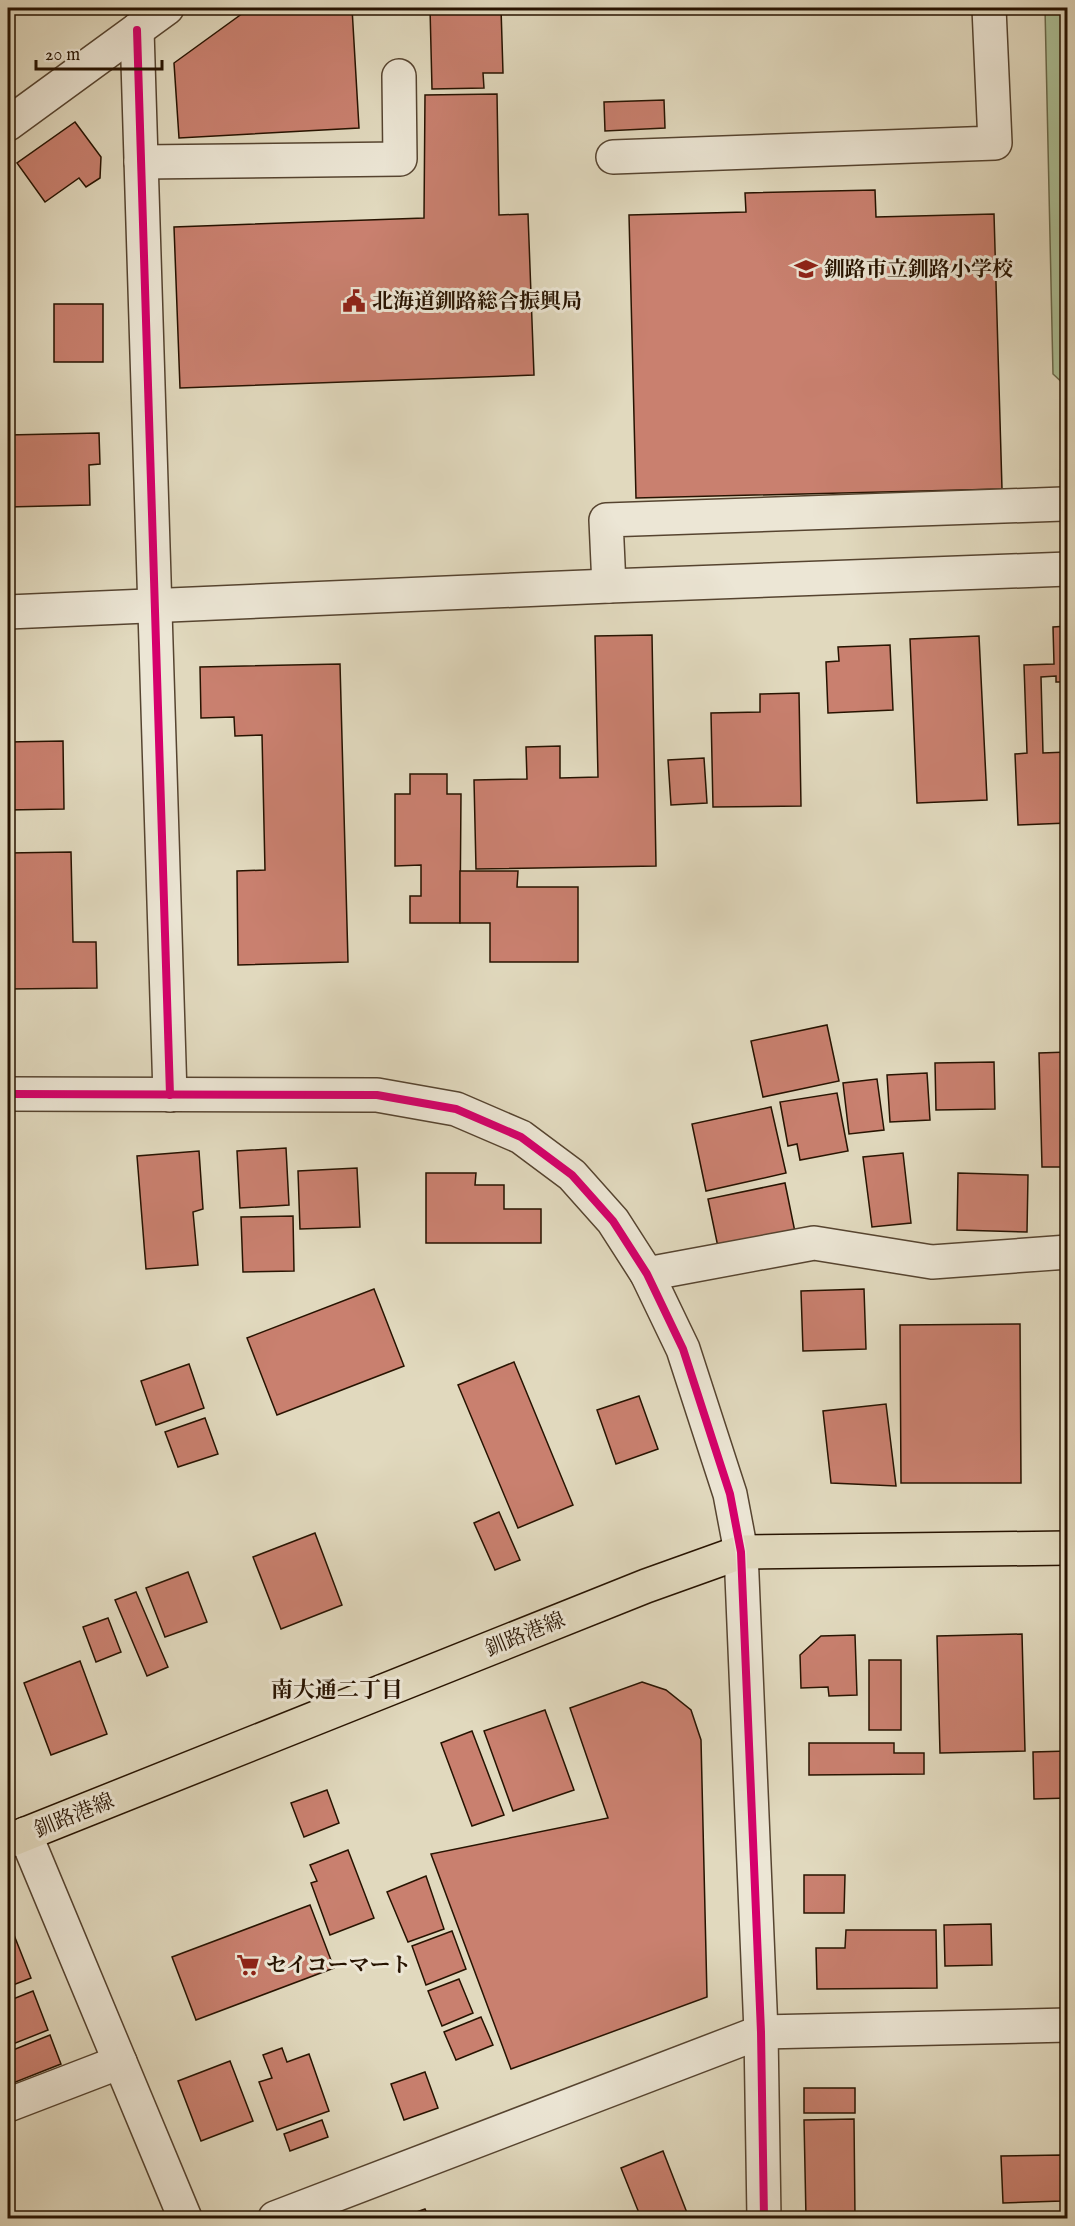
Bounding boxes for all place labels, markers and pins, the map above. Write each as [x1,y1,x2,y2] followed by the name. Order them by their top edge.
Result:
[793,256,819,282] school or university icon: 釧路市立釧路小学校
[824,257,1013,284] place label: 釧路市立釧路小学校
[341,288,367,314] public building icon: 北海道釧路総合振興局
[372,289,582,316] place label: 北海道釧路総合振興局
[235,1952,261,1978] supermarket icon: セイコーマート
[266,1953,412,1980] place label: セイコーマート

